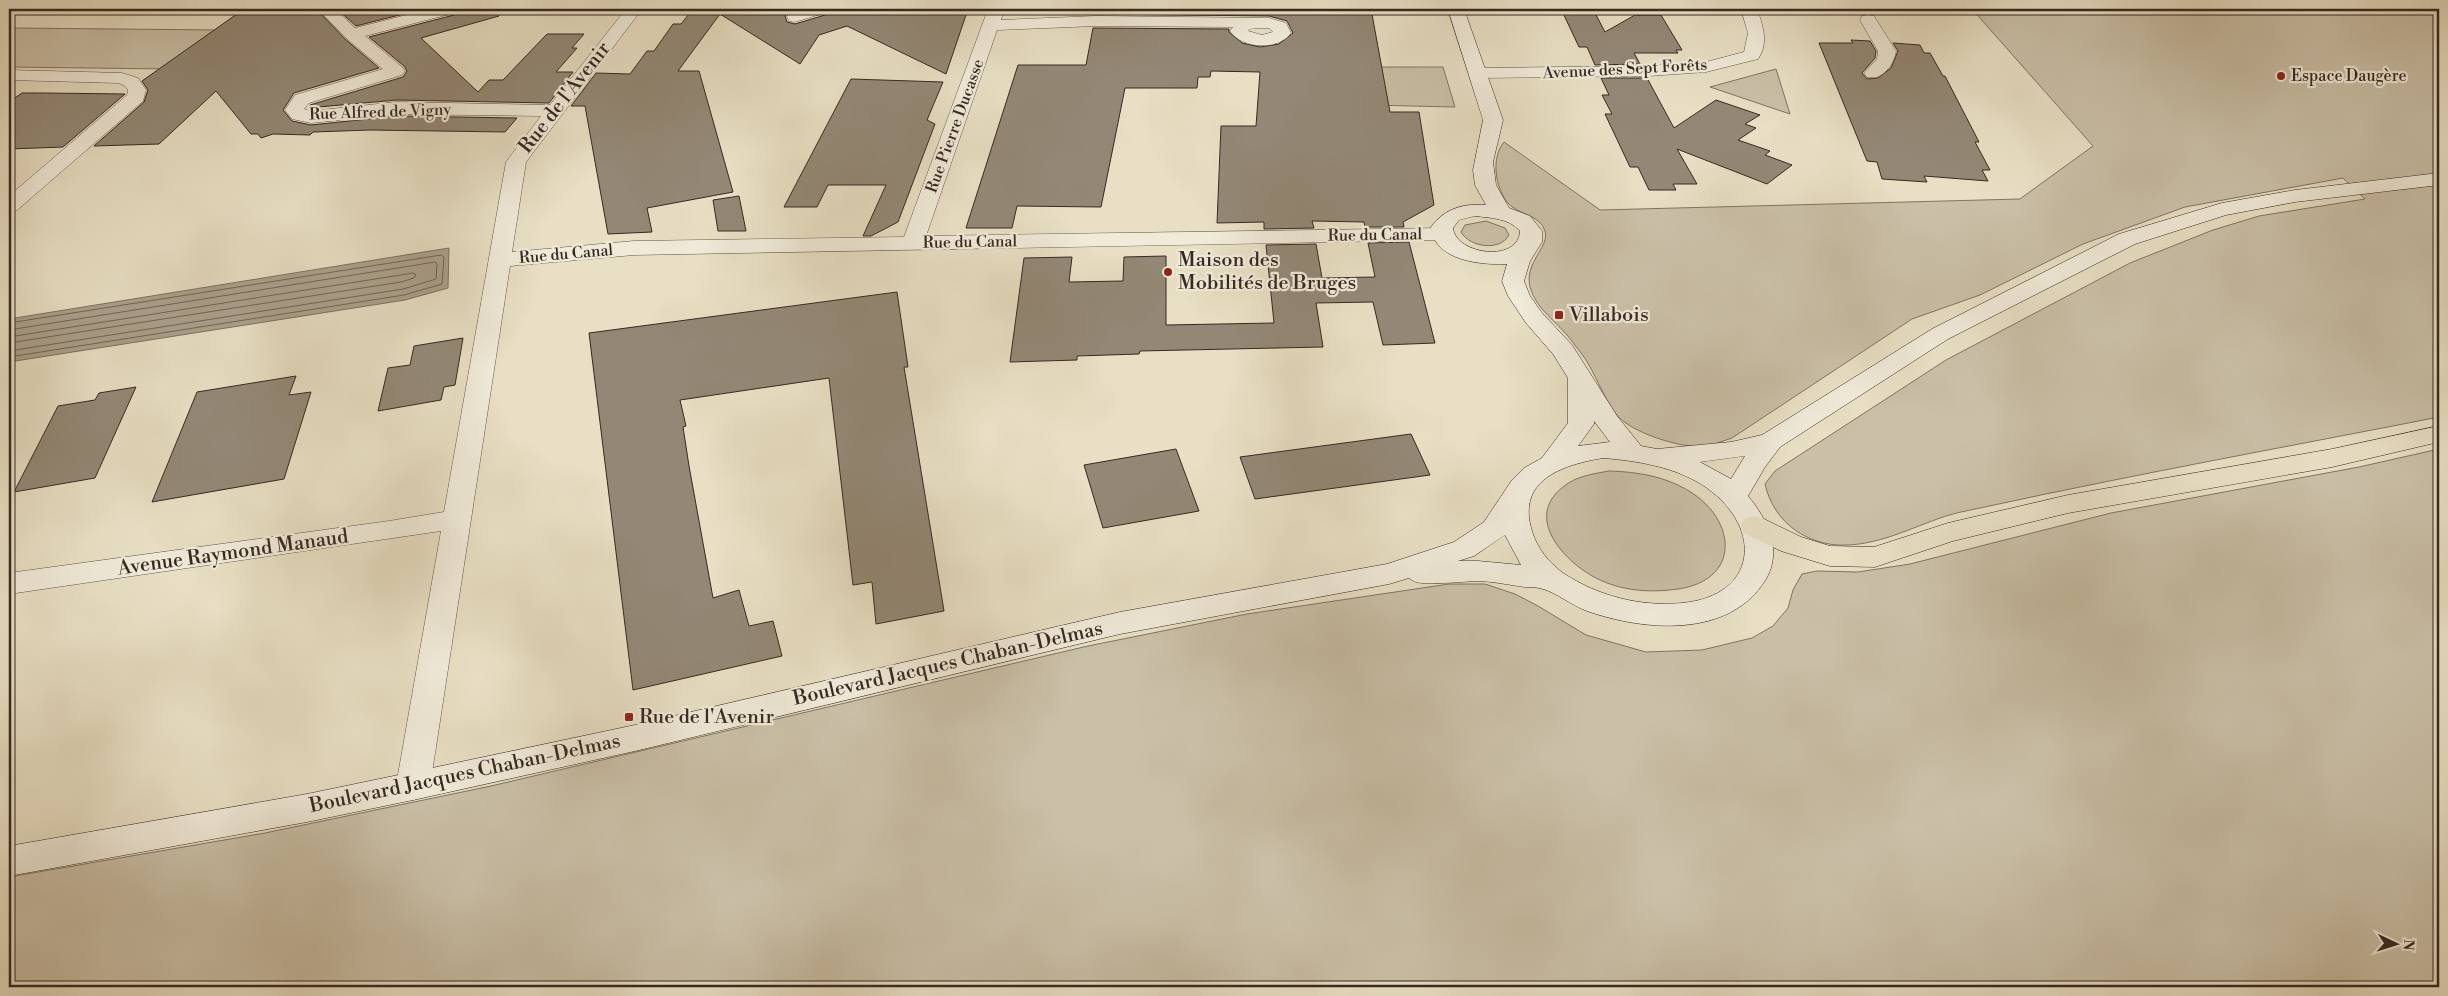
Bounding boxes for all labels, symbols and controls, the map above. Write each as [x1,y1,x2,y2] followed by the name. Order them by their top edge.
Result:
[514,37,617,159] street label: Rue de l'Avenir
[1541,55,1708,83] street label: Avenue des Sept Forêts
[921,56,989,196] street label: Rue Pierre Ducasse
[2291,66,2407,86] place label: Espace Daugère
[2275,70,2287,82] marker: Espace Daugère
[309,100,452,124] street label: Rue Alfred de Vigny
[1328,224,1423,246] street label: Rue du Canal
[923,231,1018,253] street label: Rue du Canal
[518,240,614,268] street label: Rue du Canal
[1178,248,1356,296] place label: Maison des Mobilités de Bruges
[1162,266,1174,278] marker: Maison des Mobilités de Bruges
[1568,303,1649,328] place label: Villabois
[1553,309,1565,321] marker: Villabois
[115,524,351,582] street label: Avenue Raymond Manaud
[790,616,1105,712] street label: Boulevard Jacques Chaban-Delmas
[639,705,774,730] place label: Rue de l'Avenir
[623,711,635,723] marker: Rue de l'Avenir
[306,729,623,819] street label: Boulevard Jacques Chaban-Delmas
[2370,918,2420,968] north arrow
[2399,939,2417,951] text: N

